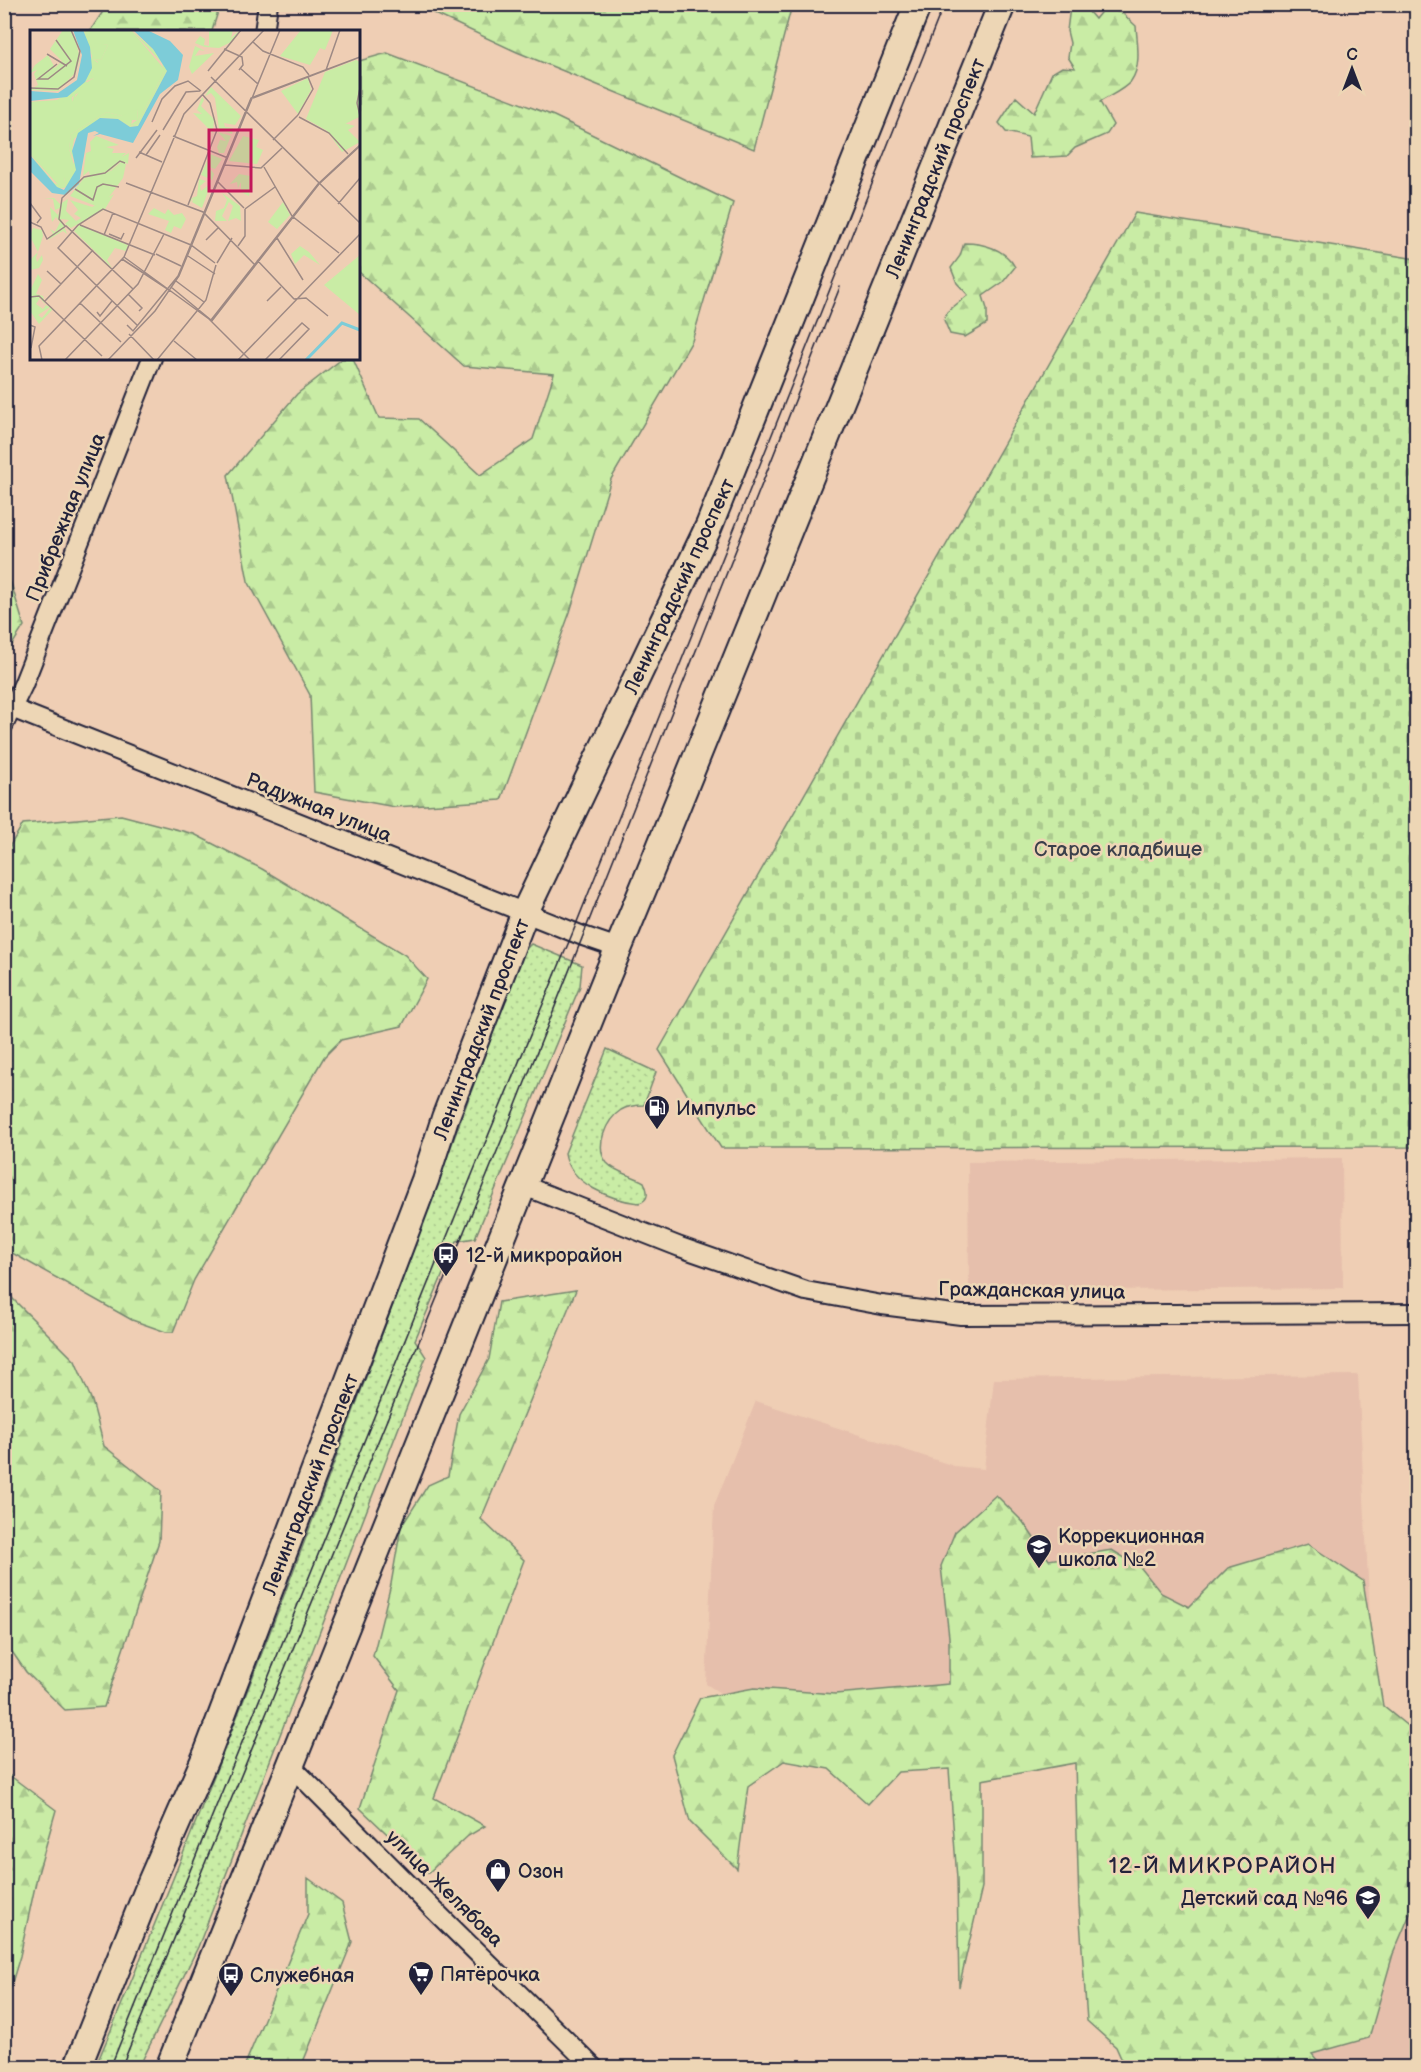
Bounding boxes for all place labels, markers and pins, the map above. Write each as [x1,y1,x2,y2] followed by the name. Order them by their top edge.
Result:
[642,1093,672,1131] fuel station icon: Импульс
[676,1097,756,1121] place label: Импульс
[431,1240,461,1278] bus stop icon: 12-й микрорайон
[466,1244,623,1268] place label: 12-й микрорайон
[1058,1525,1205,1572] place label: Коррекционная школа №2
[1024,1532,1054,1570] school or university icon: Коррекционная школа №2
[483,1856,513,1894] shop icon: Озон
[518,1860,564,1884] place label: Озон
[1353,1883,1383,1921] school or university icon: Детский сад №96
[1181,1887,1348,1911] place label: Детский сад №96
[406,1959,436,1997] supermarket icon: Пятёрочка
[216,1960,246,1998] bus stop icon: Служебная
[440,1963,540,1987] place label: Пятёрочка
[250,1964,354,1988] place label: Служебная

